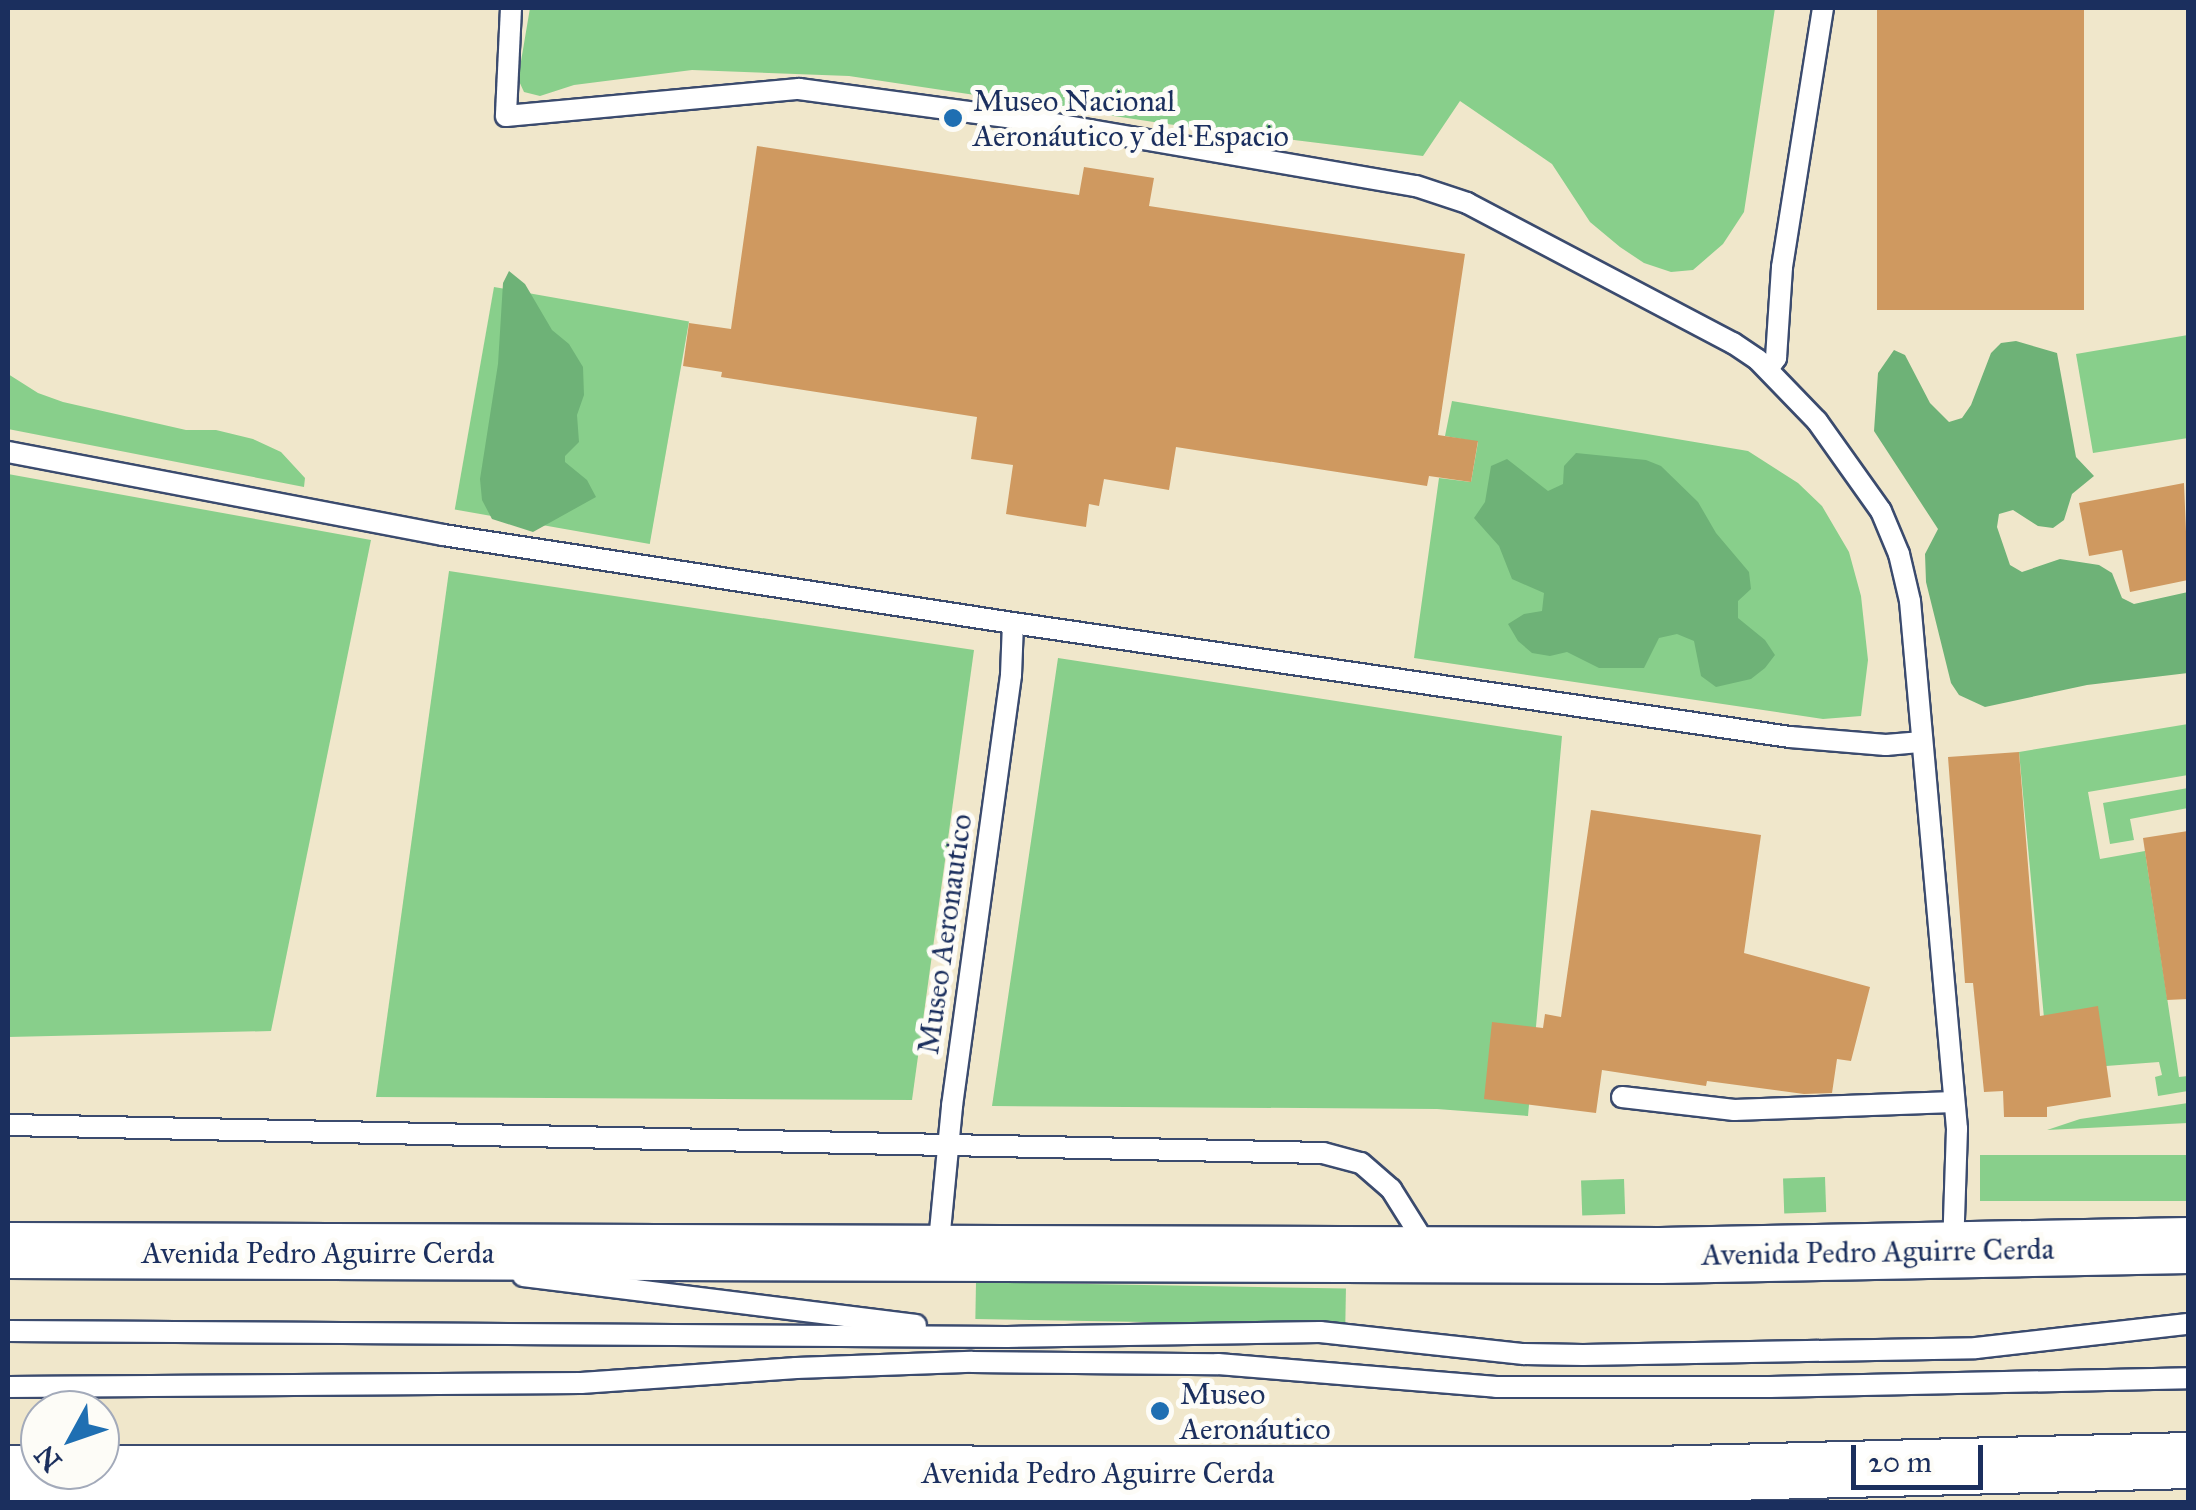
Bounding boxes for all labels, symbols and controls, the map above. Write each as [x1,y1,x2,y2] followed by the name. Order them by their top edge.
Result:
[973,83,1289,154] place label: Museo Nacional Aeronáutico y del Espacio
[942,107,964,129] marker: Museo Nacional Aeronáutico y del Espacio
[910,811,980,1057] street label: Museo Aeronautico
[1701,1231,2055,1273] street label: Avenida Pedro Aguirre Cerda
[142,1235,494,1271] street label: Avenida Pedro Aguirre Cerda
[1180,1376,1331,1446] place label: Museo Aeronáutico
[20,1390,120,1490] north arrow
[1149,1400,1171,1422] marker: Museo Aeronáutico
[1856,1425,1988,1487] scale bar
[27,1438,69,1479] text: N
[1868,1444,1932,1480] text: 20 m
[922,1455,1274,1491] street label: Avenida Pedro Aguirre Cerda

